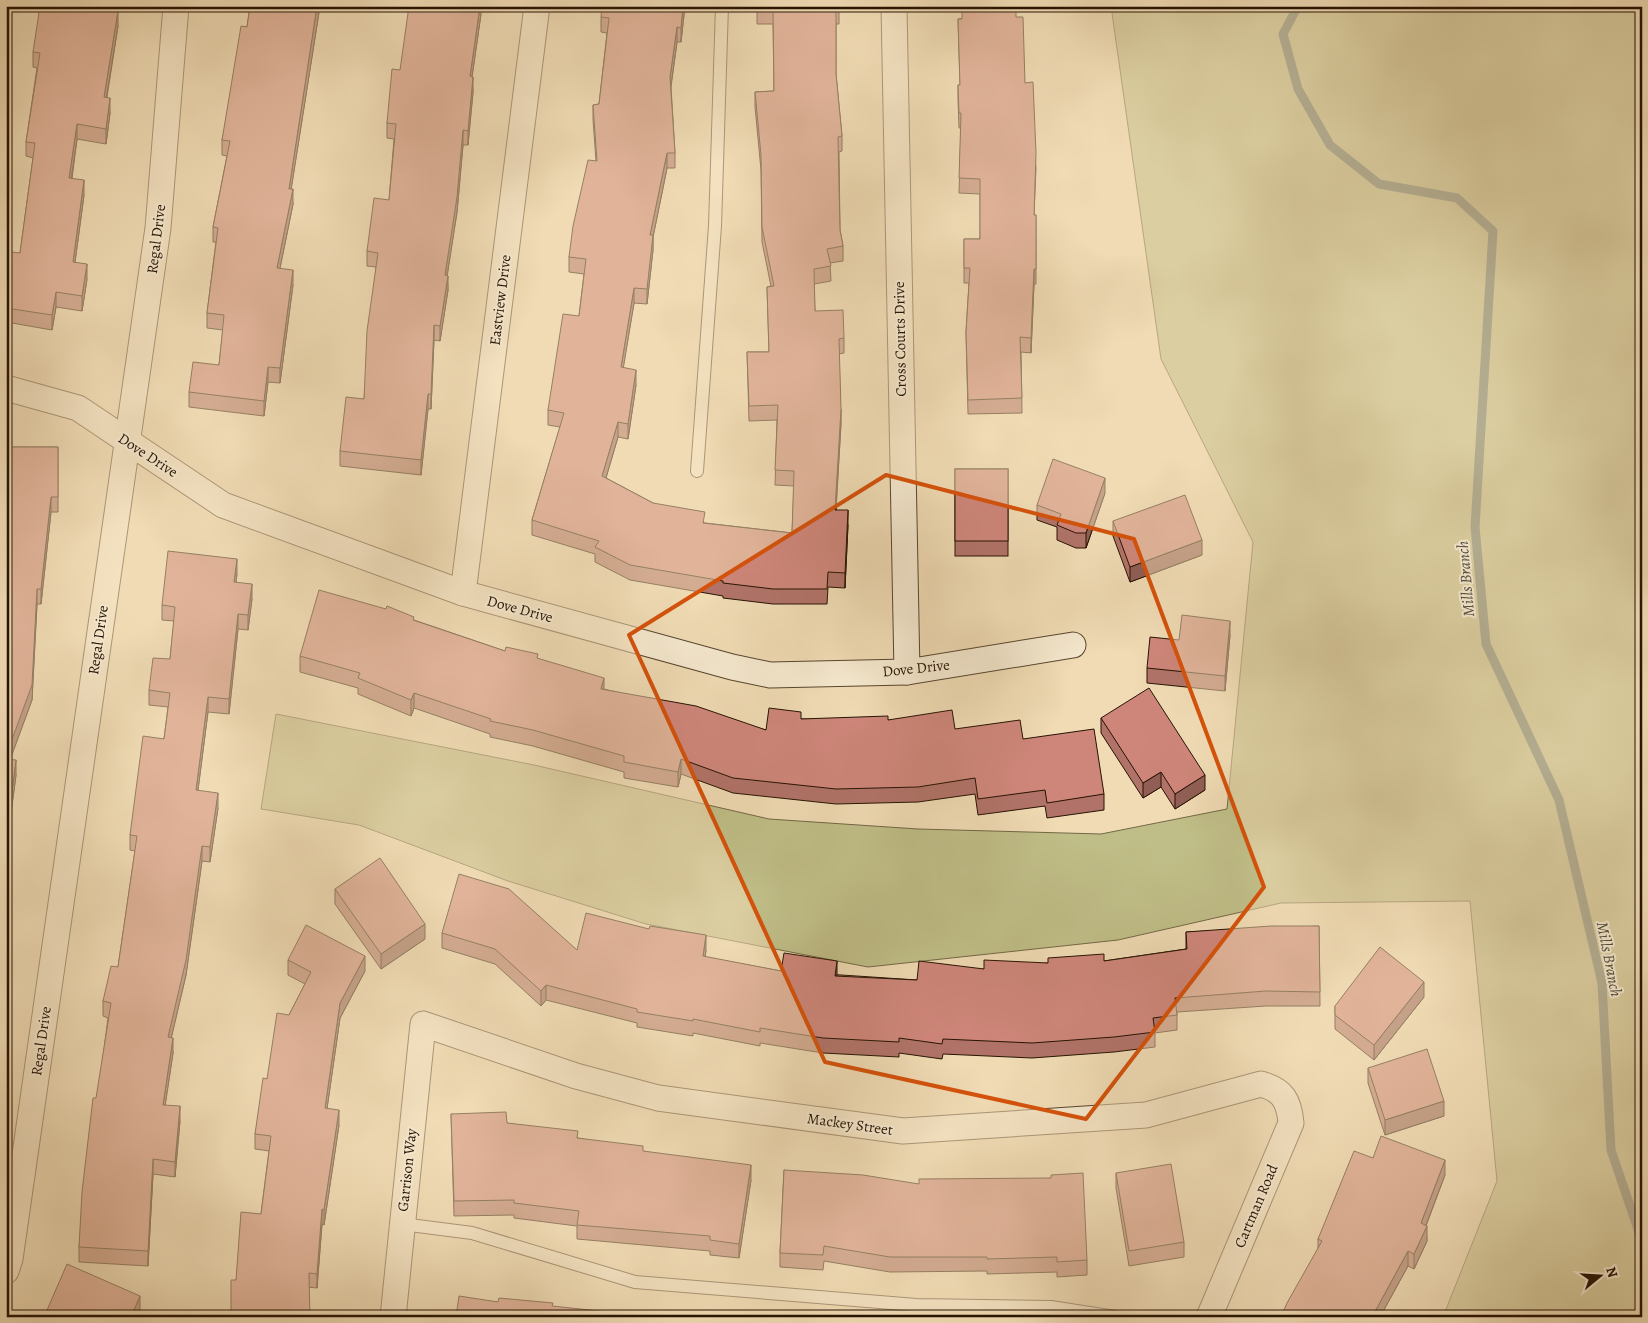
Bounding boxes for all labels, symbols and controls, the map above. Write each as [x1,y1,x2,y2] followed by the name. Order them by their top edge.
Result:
[142,203,170,275] street label: Regal Drive
[485,253,516,347] street label: Eastview Drive
[889,281,911,397] street label: Cross Courts Drive
[114,428,182,482] street label: Dove Drive
[1452,540,1480,618] water label: Mills Branch
[485,591,555,627] street label: Dove Drive
[83,604,113,676] street label: Regal Drive
[881,654,951,681] street label: Dove Drive
[1591,920,1627,999] water label: Mills Branch
[26,1005,56,1077] street label: Regal Drive
[806,1108,894,1140] street label: Mackey Street
[393,1127,421,1213] street label: Garrison Way
[1229,1160,1283,1251] street label: Cartman Road
[1576,1250,1626,1300] north arrow
[1601,1264,1622,1280] text: N

